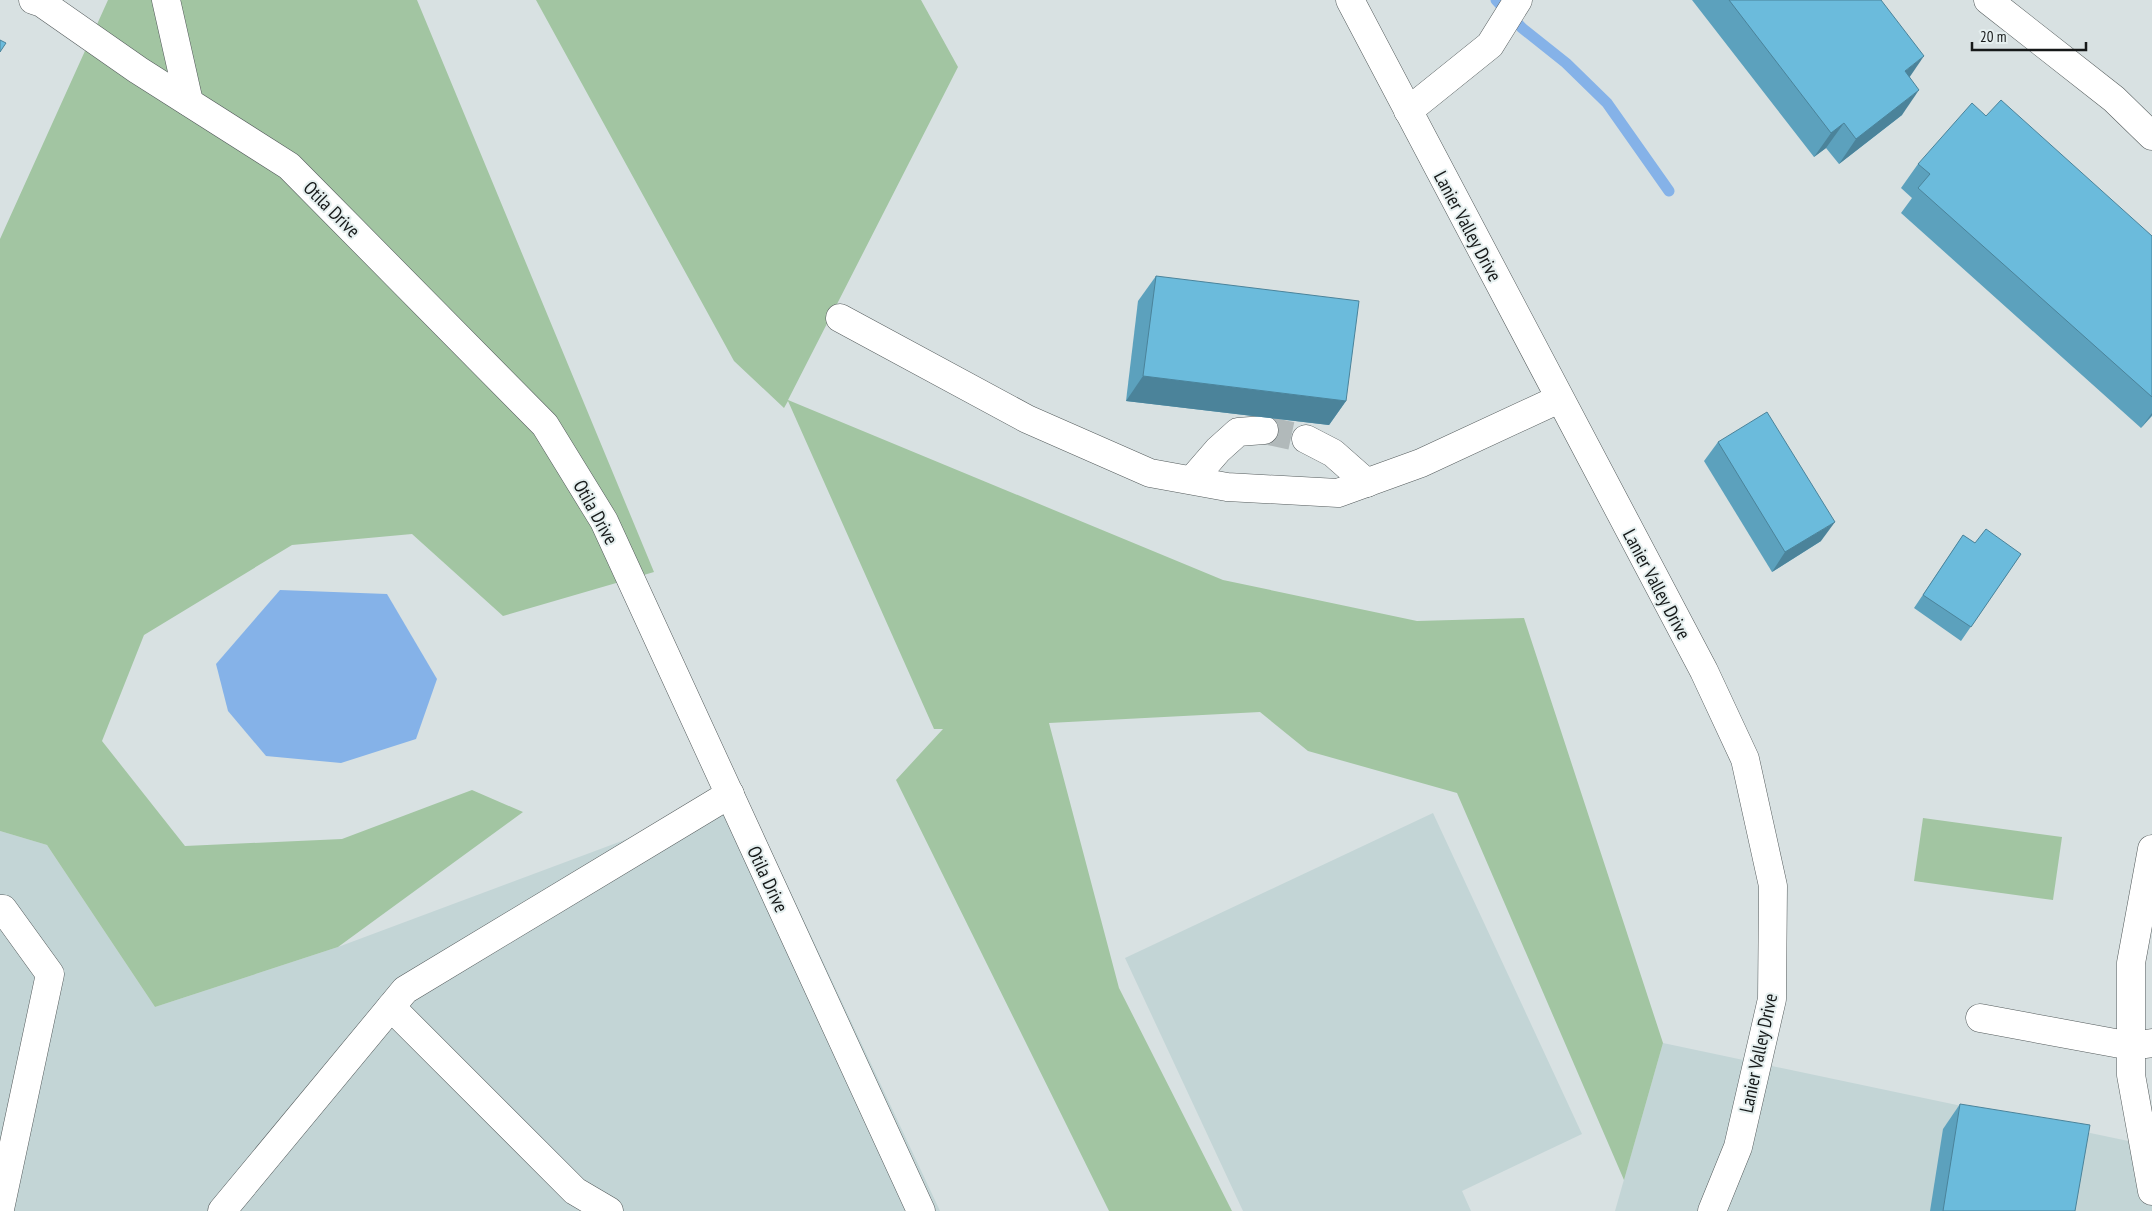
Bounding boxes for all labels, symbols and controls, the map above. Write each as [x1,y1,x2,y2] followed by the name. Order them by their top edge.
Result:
[1972,20,2086,52] scale bar
[1980,27,2006,46] text: 20 m
[1429,167,1507,285] street label: Lanier Valley Drive
[299,176,365,242] street label: Otila Drive
[568,475,624,549] street label: Otila Drive
[1618,525,1696,643] street label: Lanier Valley Drive
[742,842,794,916] street label: Otila Drive
[1734,991,1782,1115] street label: Lanier Valley Drive

